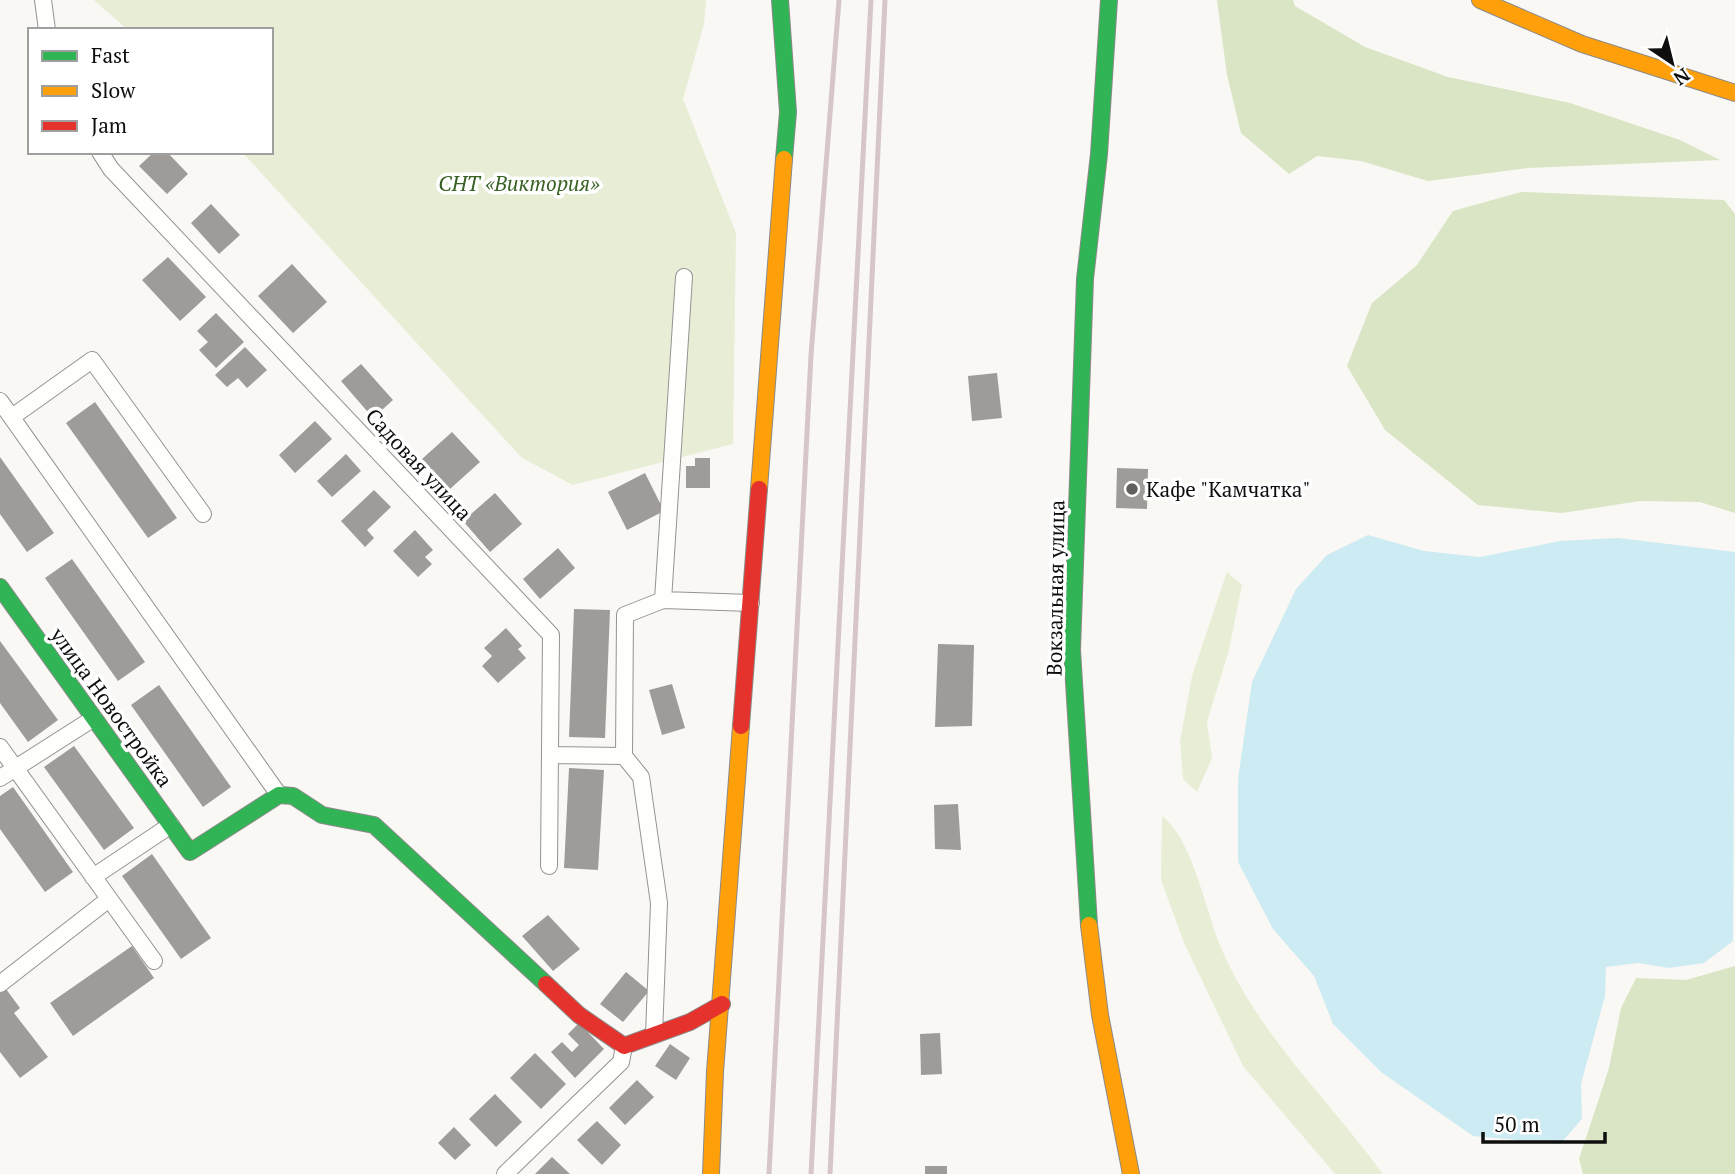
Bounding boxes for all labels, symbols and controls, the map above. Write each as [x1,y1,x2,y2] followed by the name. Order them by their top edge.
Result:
[28,28,273,154] legend
[1637,28,1707,98] north arrow
[91,41,130,69] text: Fast
[1668,63,1695,92] text: N
[91,76,136,104] text: Slow
[91,111,127,139] text: Jam
[438,169,600,197] park label: СНТ «Виктория»
[360,402,478,526] street label: Садовая улица
[1146,475,1310,503] place label: Кафе "Камчатка"
[1124,481,1140,497] marker: Кафе "Камчатка"
[1039,499,1071,676] street label: Вокзальная улица
[44,621,180,793] street label: улица Новостройка
[1483,1100,1606,1144] scale bar
[1494,1110,1540,1138] text: 50 m

